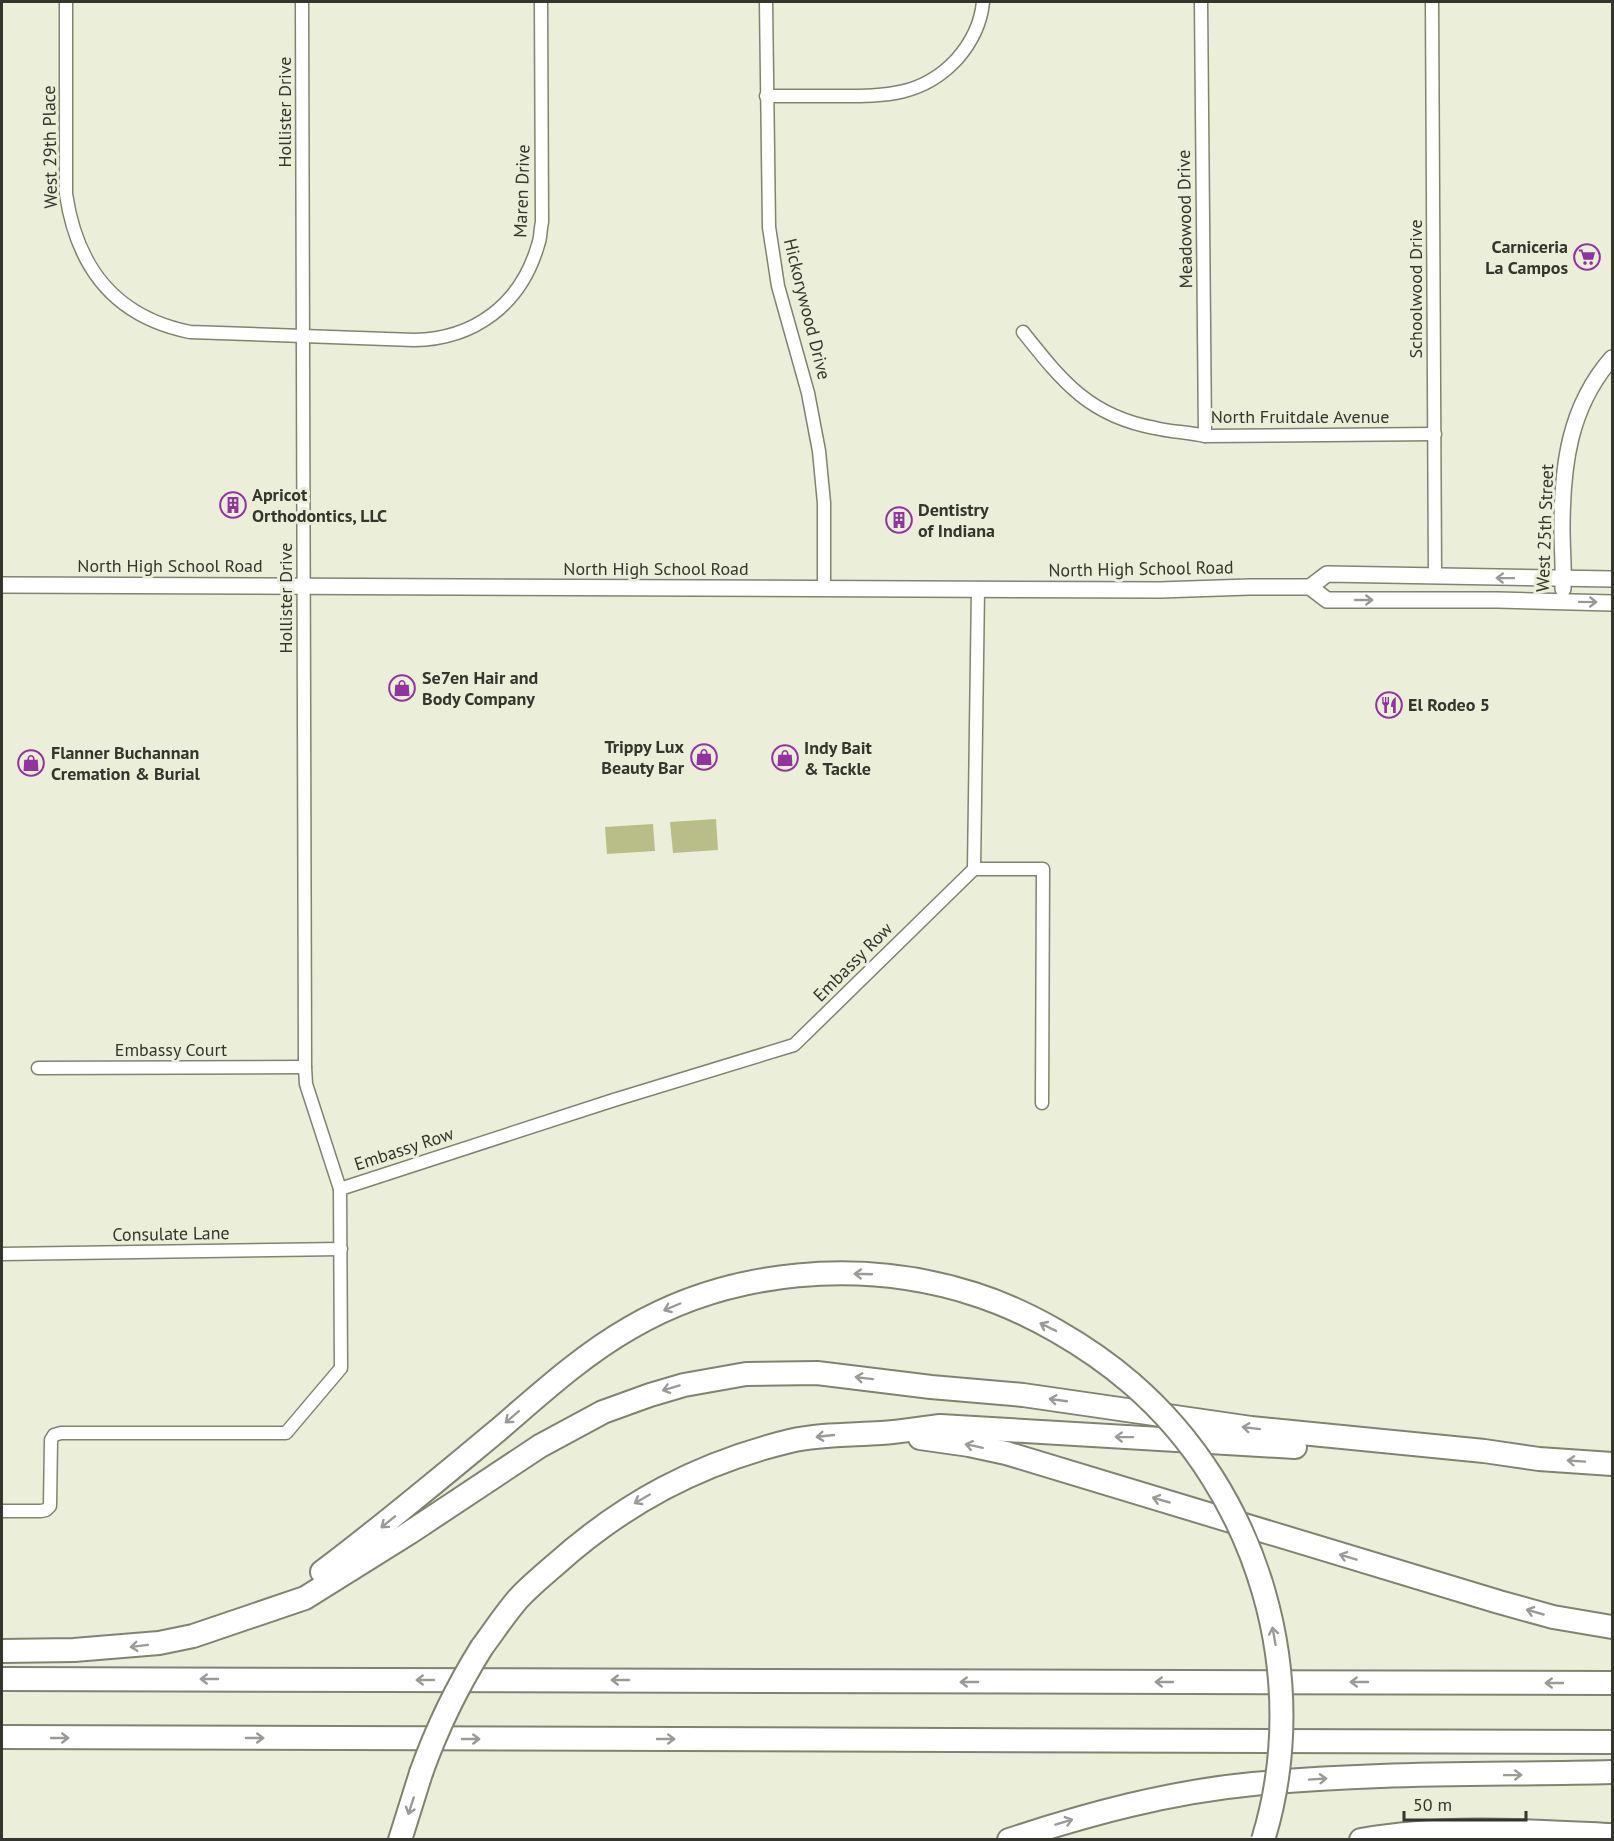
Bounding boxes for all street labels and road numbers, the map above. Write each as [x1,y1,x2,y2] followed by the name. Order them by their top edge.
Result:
[273,57,296,167] street label: Hollister Drive
[37,85,62,209] street label: West 29th Place
[508,144,535,238] street label: Maren Drive
[1172,150,1197,289] street label: Meadowood Drive
[1404,219,1427,359] street label: Schoolwood Drive
[779,236,836,382] street label: Hickorywood Drive
[1211,405,1389,428] street label: North Fruitdale Avenue
[1531,464,1558,592] street label: West 25th Street
[274,543,297,653] street label: Hollister Drive
[77,554,263,577] street label: North High School Road
[1048,555,1234,582] street label: North High School Road
[563,557,749,580] street label: North High School Road
[808,917,898,1006] street label: Embassy Row
[115,1038,227,1061] street label: Embassy Court
[351,1121,457,1175] street label: Embassy Row
[112,1221,230,1246] street label: Consulate Lane

